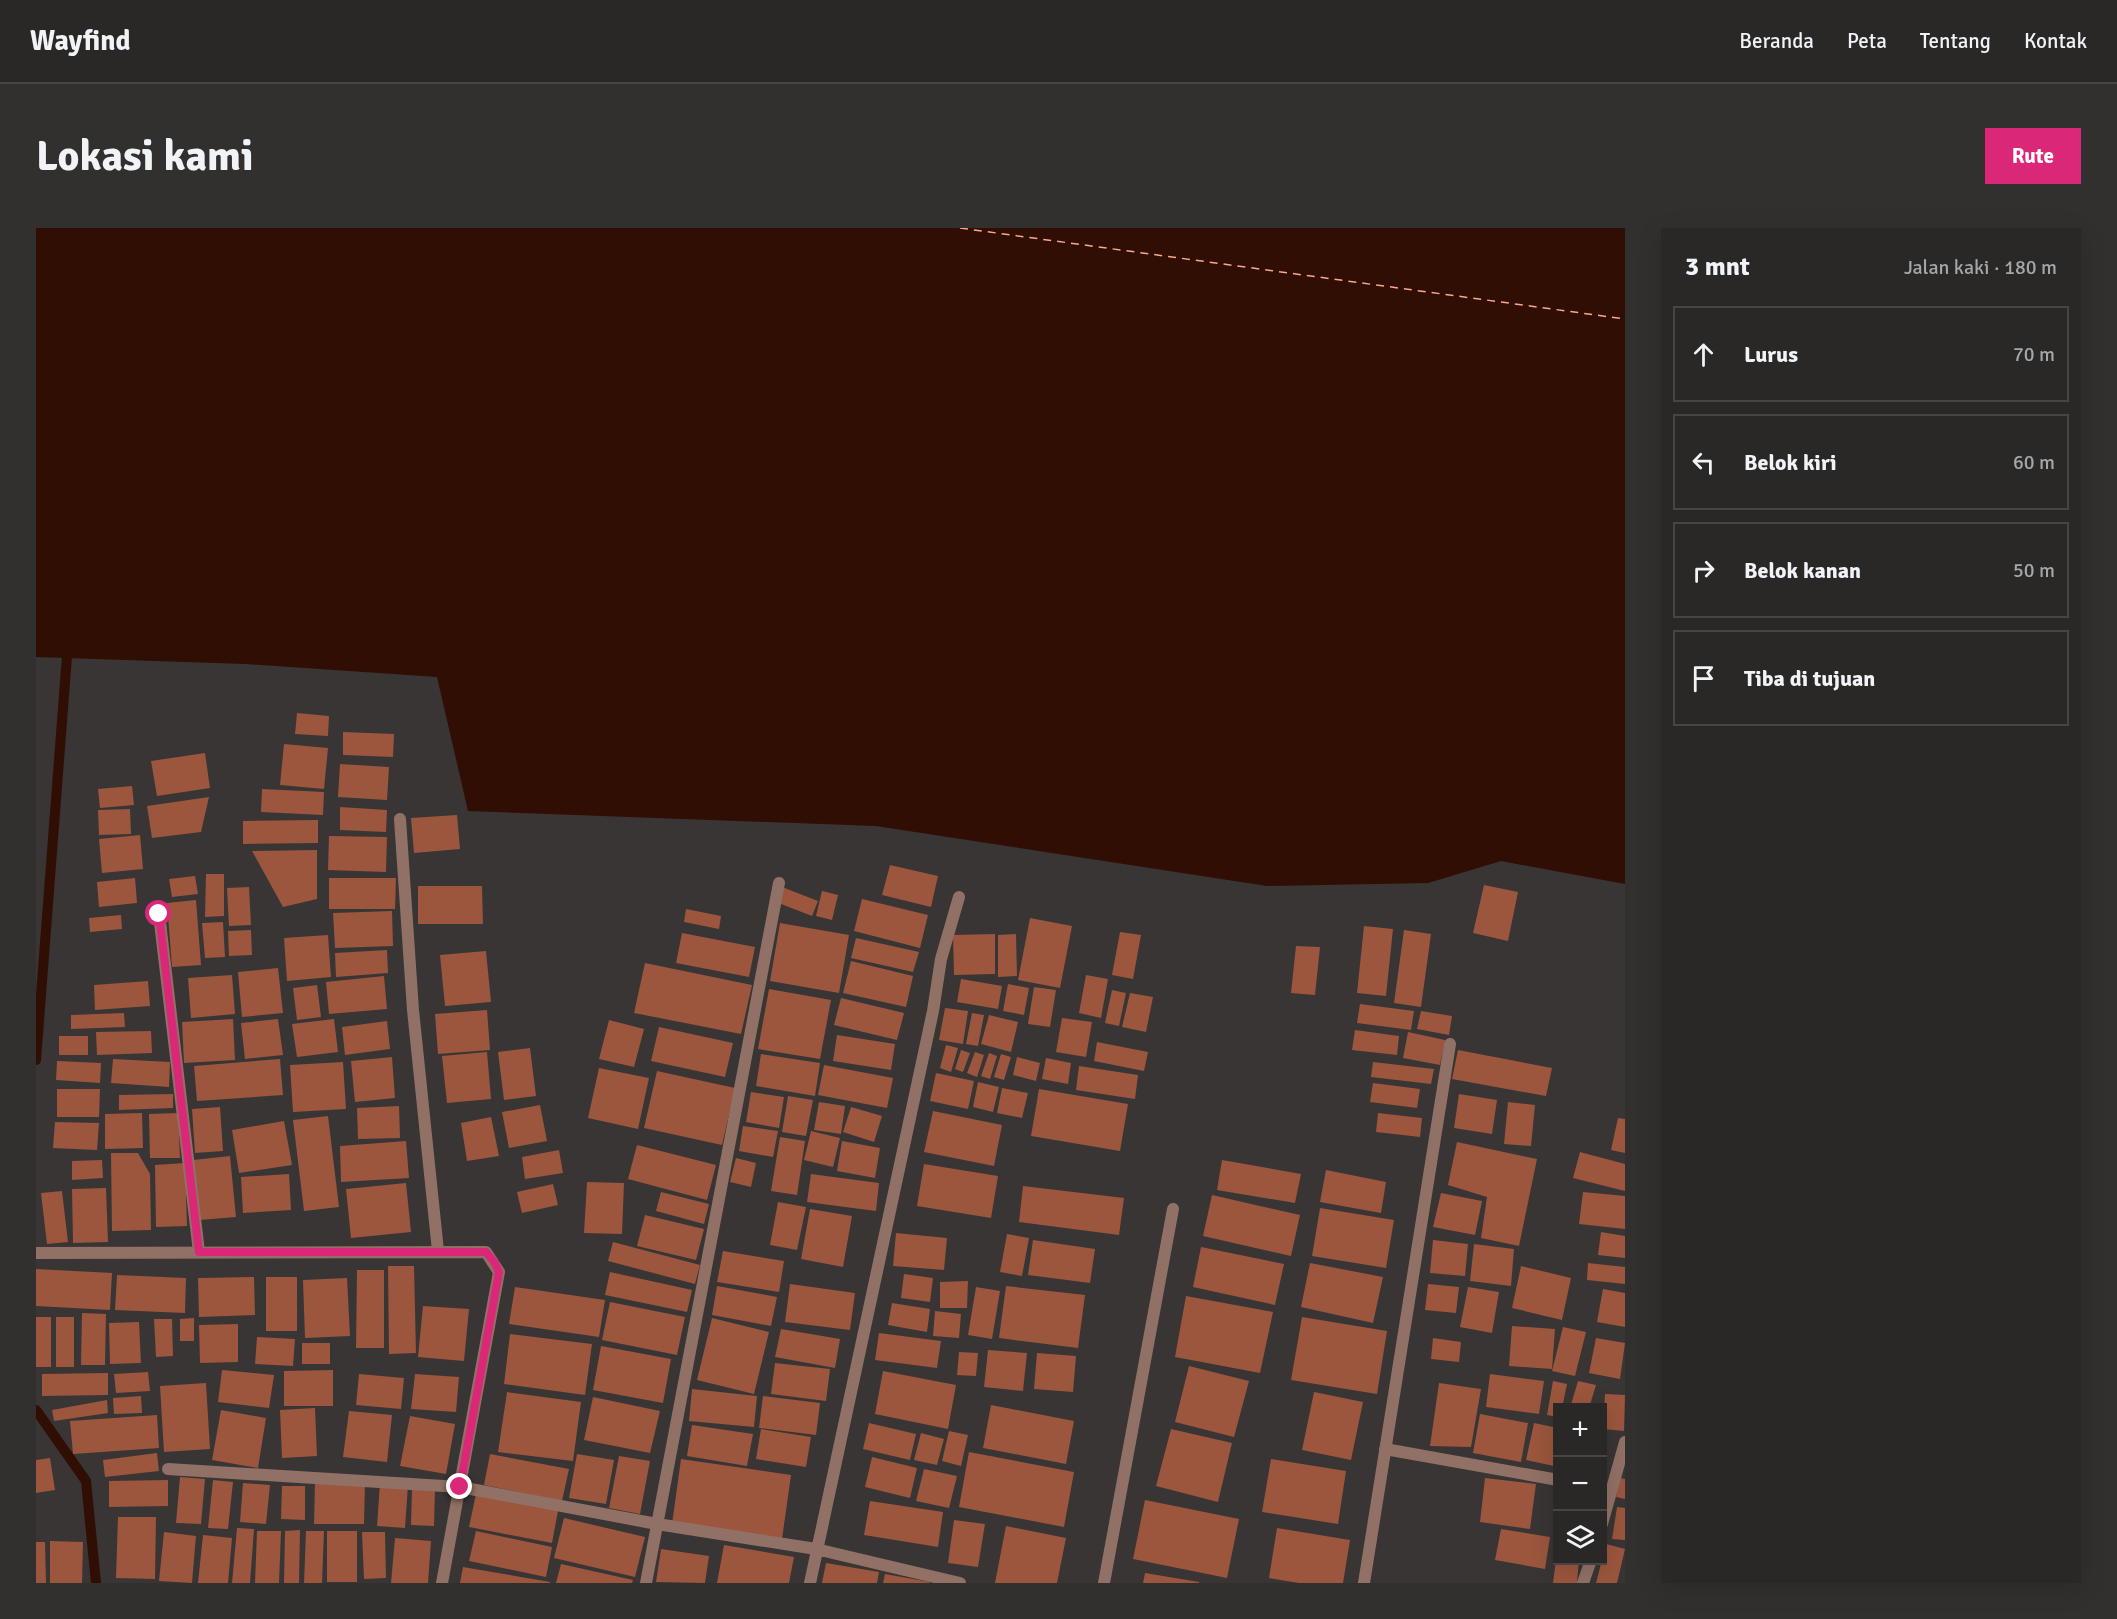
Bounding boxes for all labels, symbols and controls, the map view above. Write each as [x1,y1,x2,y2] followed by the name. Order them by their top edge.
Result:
[30,24,131,58] text: Wayfind
[1739,28,1814,54] text: Beranda
[1847,28,1887,54] text: Peta
[1920,28,1991,54] text: Tentang
[2024,28,2087,54] text: Kontak
[1985,128,2081,184] button: Rute
[36,131,254,182] text: Lokasi kami
[1685,251,1750,283] text: 3 mnt
[1904,255,2057,280] text: Jalan kaki · 180 m
[1687,338,1720,371] icon: ahead
[1744,341,1798,368] text: Lurus
[2013,342,2055,367] text: 70 m
[1687,446,1720,479] icon: left
[1744,449,1837,476] text: Belok kiri
[2013,450,2055,475] text: 60 m
[1687,554,1720,587] icon: right
[1744,557,1861,584] text: Belok kanan
[2013,558,2055,583] text: 50 m
[1687,662,1720,695] icon: arrive
[1744,665,1875,692] text: Tiba di tujuan
[145,900,171,926] route start
[1553,1403,1607,1565] map controls
[1553,1403,1607,1457] button: +
[1553,1457,1607,1511] button: −
[446,1473,472,1499] route end
[1553,1511,1607,1565] button: layers

